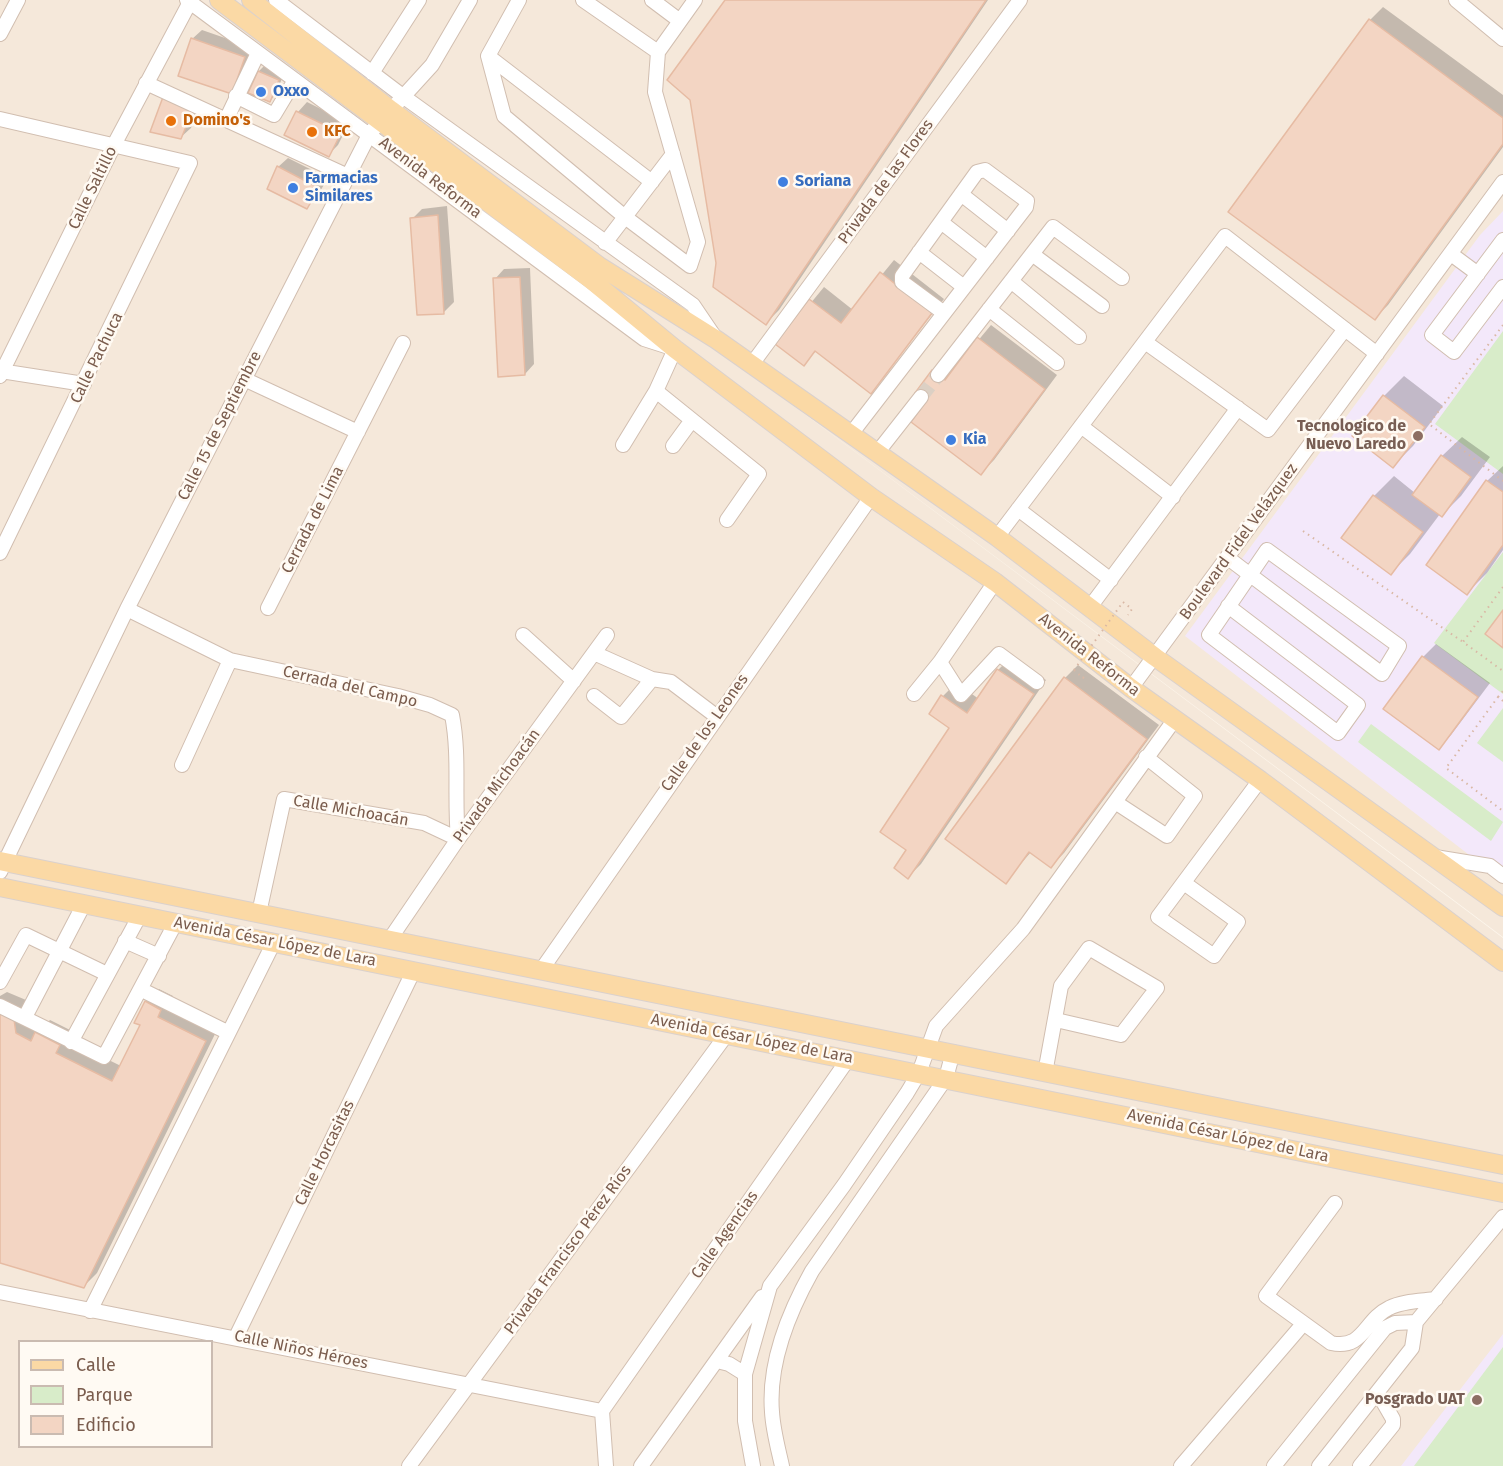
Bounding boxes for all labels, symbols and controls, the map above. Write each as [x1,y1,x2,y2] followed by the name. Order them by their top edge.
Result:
[273,82,309,102] place label: Oxxo
[254,85,268,99] marker: Oxxo
[183,111,251,131] place label: Domino's
[164,114,178,128] marker: Domino's
[834,116,938,248] street label: Privada de las Flores
[324,122,351,142] place label: KFC
[305,125,319,139] marker: KFC
[375,133,485,223] street label: Avenida Reforma
[65,143,121,233] street label: Calle Saltillo
[305,169,378,207] place label: Farmacias Similares
[795,172,851,192] place label: Soriana
[776,175,790,189] marker: Soriana
[286,181,300,195] marker: Farmacias Similares
[67,309,127,407] street label: Calle Pachuca
[174,348,266,504] street label: Calle 15 de Septiembre
[1297,417,1406,455] place label: Tecnologico de Nuevo Laredo
[1411,429,1425,443] marker: Tecnologico de Nuevo Laredo
[963,430,986,450] place label: Kia
[944,433,958,447] marker: Kia
[1176,460,1302,624] street label: Boulevard Fidel Velázquez
[278,463,348,577] street label: Cerrada de Lima
[1034,609,1144,701] street label: Avenida Reforma
[281,662,419,712] street label: Cerrada del Campo
[657,671,753,795] street label: Calle de los Leones
[449,725,545,847] street label: Privada Michoacán
[292,791,410,831] street label: Calle Michoacán
[172,913,378,971] street label: Avenida César López de Lara
[649,1010,855,1068] street label: Avenida César López de Lara
[291,1097,359,1209] street label: Calle Horcasitas
[1125,1105,1331,1167] street label: Avenida César López de Lara
[500,1162,636,1338] street label: Privada Francisco Pérez Ríos
[688,1187,762,1283] street label: Calle Agencias
[232,1326,370,1374] street label: Calle Niños Héroes
[18,1340,213,1448] legend
[76,1354,116,1376] text: Calle
[76,1384,133,1406] text: Parque
[1365,1390,1465,1410] place label: Posgrado UAT
[1470,1393,1484,1407] marker: Posgrado UAT
[76,1414,136,1436] text: Edificio

